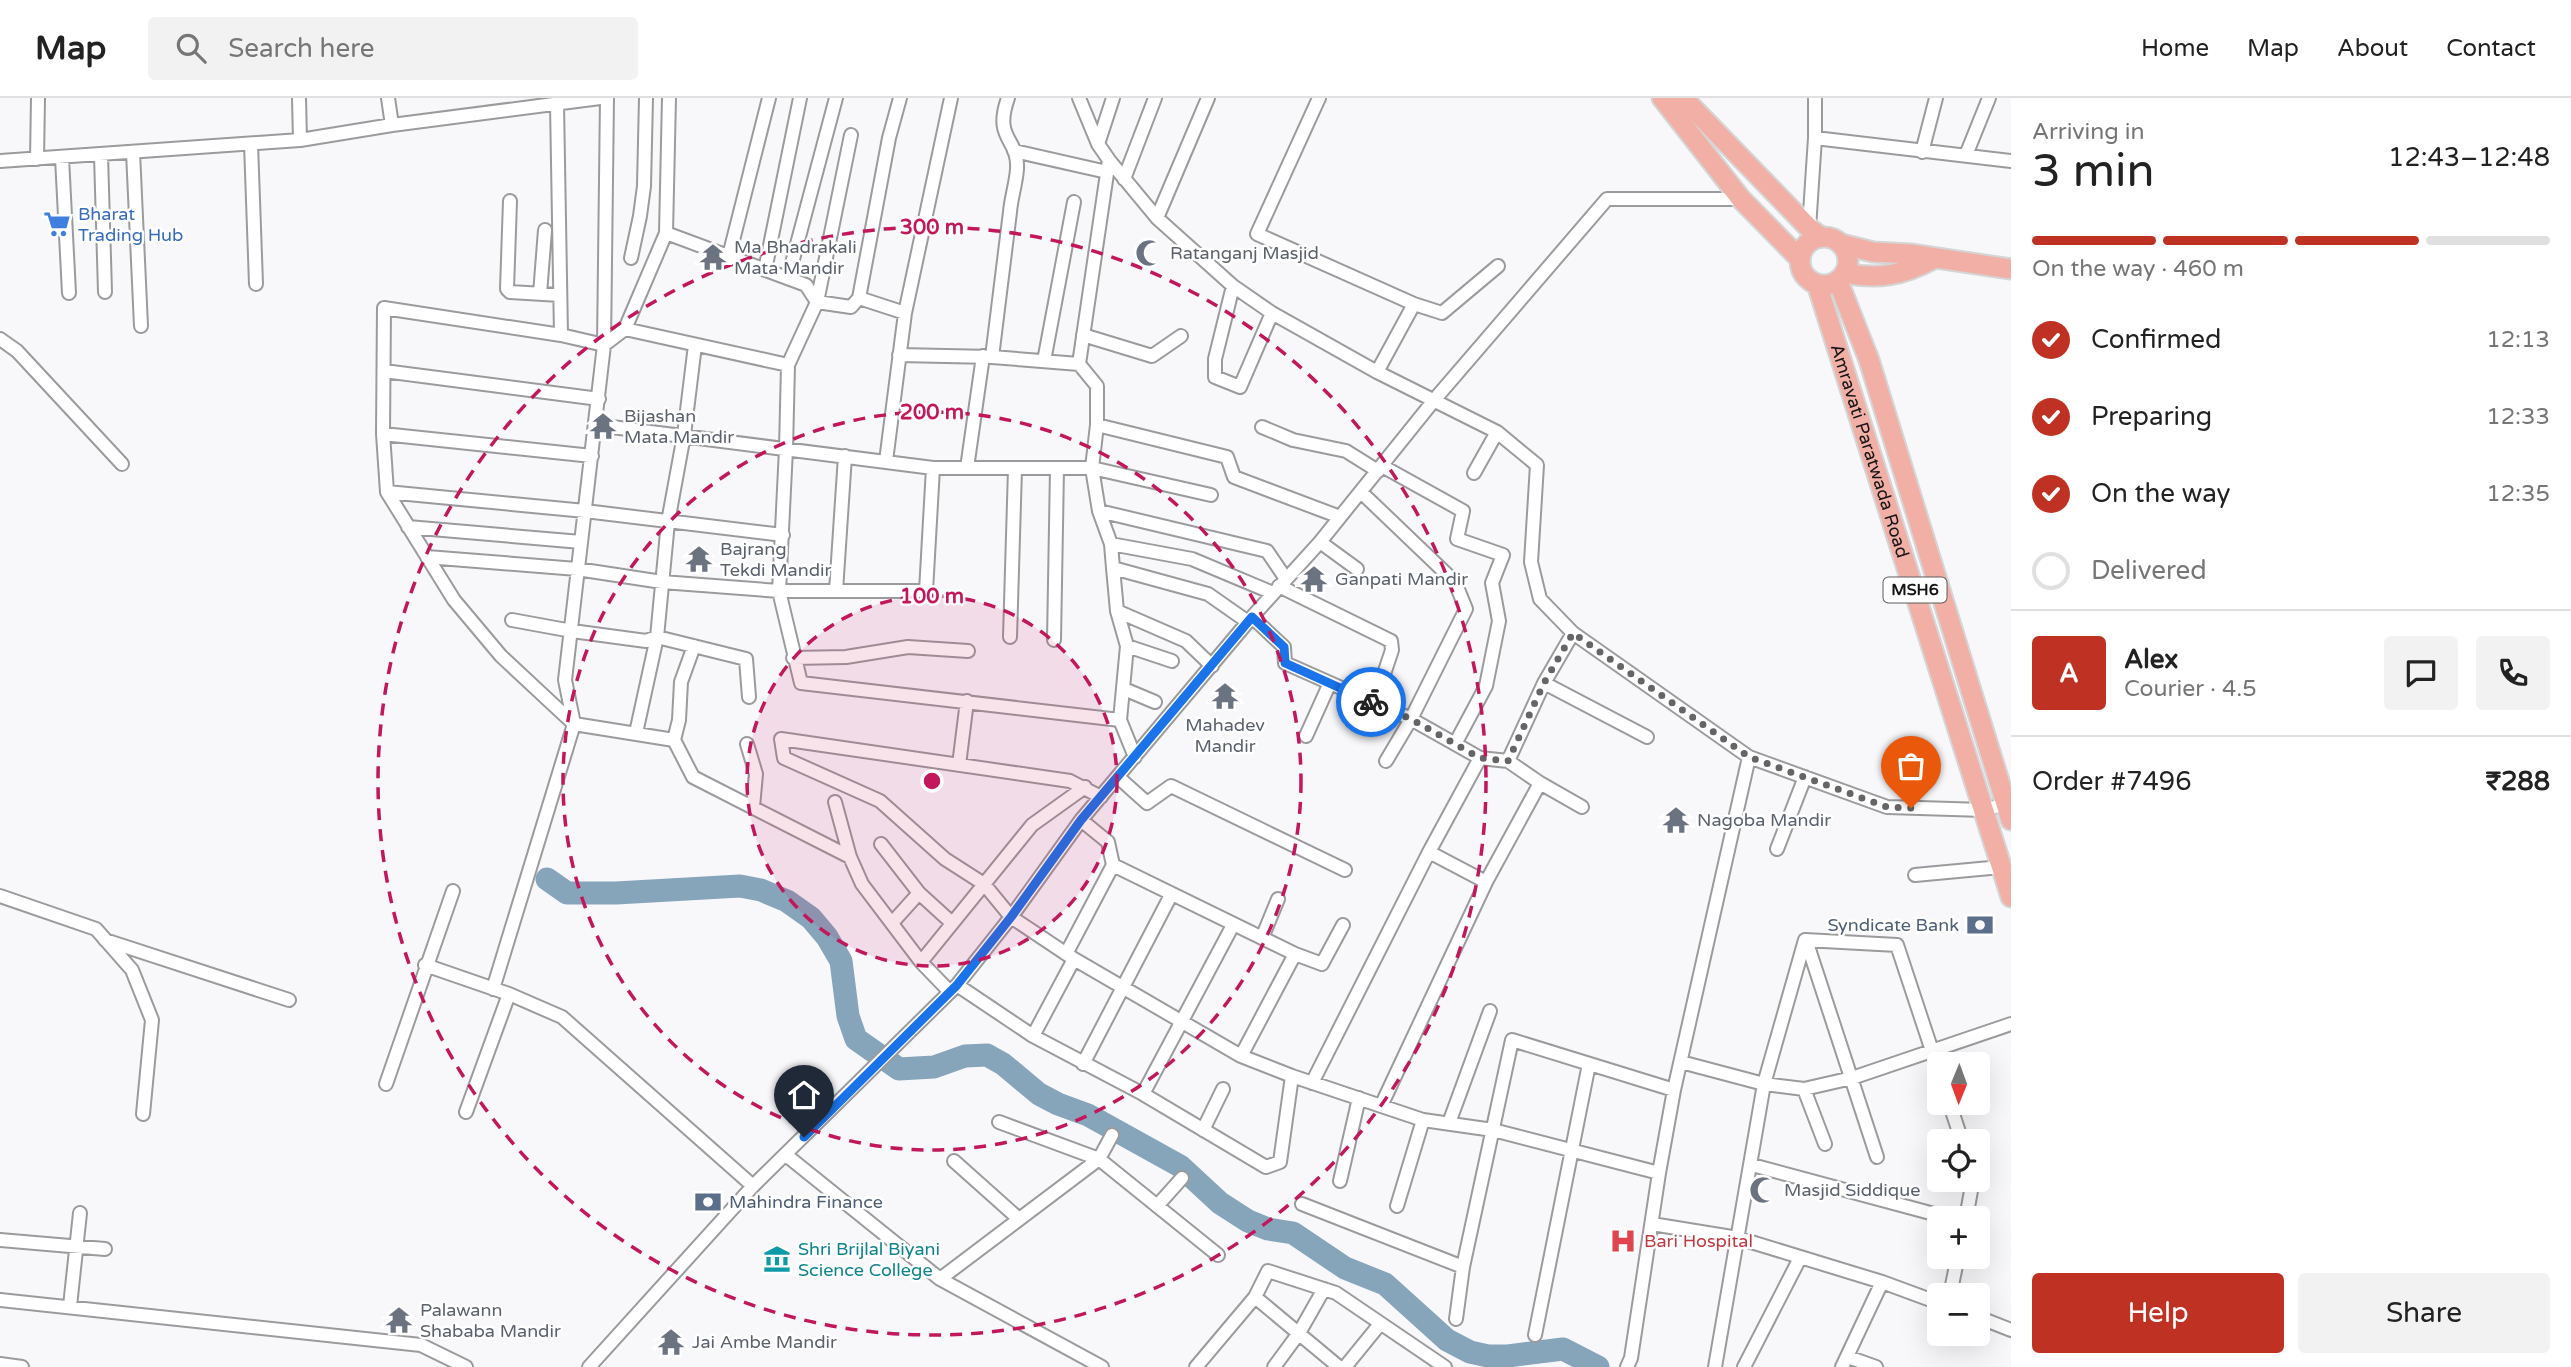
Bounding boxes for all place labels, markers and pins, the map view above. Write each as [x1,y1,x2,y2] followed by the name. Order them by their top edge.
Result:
[78,203,183,246] place label: Bharat Trading Hub
[42,209,72,239] supermarket icon: Bharat Trading Hub
[734,236,857,279] place label: Ma Bhadrakali Mata Mandir
[1134,238,1164,268] mosque icon: Ratanganj Masjid
[698,242,728,272] temple icon: Ma Bhadrakali Mata Mandir
[1170,242,1319,264] place label: Ratanganj Masjid
[624,405,734,448] place label: Bijashan Mata Mandir
[588,411,618,441] temple icon: Bijashan Mata Mandir
[720,538,831,581] place label: Bajrang Tekdi Mandir
[684,544,714,574] temple icon: Bajrang Tekdi Mandir
[1299,564,1329,594] temple icon: Ganpati Mandir
[1335,568,1468,590] place label: Ganpati Mandir
[1210,681,1240,711] temple icon: Mahadev Mandir
[1185,714,1265,757] place label: Mahadev Mandir
[1881,736,1941,808] pin
[920,769,944,793] centre of rings
[1661,805,1691,835] temple icon: Nagoba Mandir
[1697,809,1831,831] place label: Nagoba Mandir
[1965,910,1995,940] bank icon: Syndicate Bank
[1828,914,1959,936] place label: Syndicate Bank
[774,1065,834,1137] pin
[1748,1175,1778,1205] mosque icon: Masjid Siddique
[1784,1179,1920,1201] place label: Masjid Siddique
[693,1187,723,1217] bank icon: Mahindra Finance
[729,1191,883,1213] place label: Mahindra Finance
[1608,1226,1638,1256] hospital icon: Bari Hospital
[1644,1230,1753,1252] place label: Bari Hospital
[798,1238,940,1281] place label: Shri Brijlal Biyani Science College
[762,1244,792,1274] museum icon: Shri Brijlal Biyani Science College
[420,1299,561,1342] place label: Palawann Shababa Mandir
[384,1305,414,1335] temple icon: Palawann Shababa Mandir
[656,1327,686,1357] temple icon: Jai Ambe Mandir
[692,1331,837,1353] place label: Jai Ambe Mandir

